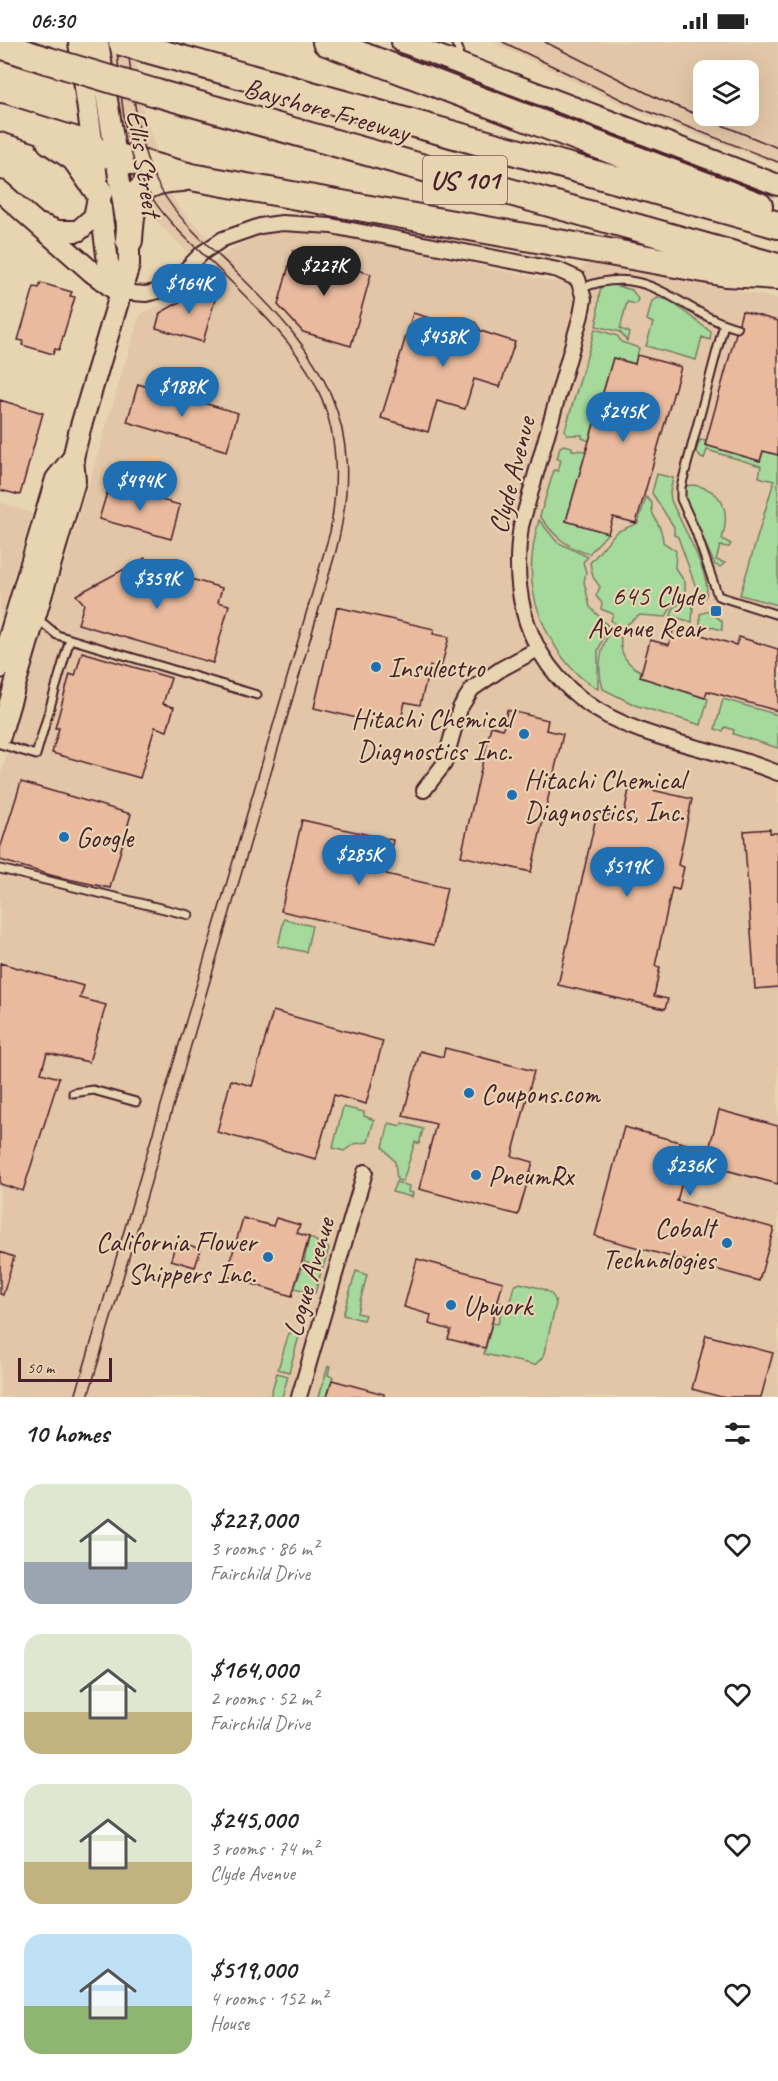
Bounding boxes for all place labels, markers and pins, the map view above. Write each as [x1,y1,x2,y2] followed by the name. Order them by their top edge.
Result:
[282,246,366,297] pin: $227K
[147,264,231,315] pin: $164K
[401,317,485,368] pin: $458K
[140,367,224,418] pin: $188K
[581,392,665,443] pin: $245K
[98,461,182,512] pin: $494K
[115,559,199,610] pin: $359K
[588,578,707,645] place label: 645 Clyde Avenue Rear
[709,604,723,618] marker: 645 Clyde Avenue Rear
[388,650,487,685] place label: Insulectro
[369,660,383,674] marker: Insulectro
[351,701,517,768] place label: Hitachi Chemical Diagnostics Inc.
[517,727,531,741] marker: Hitachi Chemical Diagnostics Inc.
[524,762,690,829] place label: Hitachi Chemical Diagnostics, Inc.
[505,788,519,802] marker: Hitachi Chemical Diagnostics, Inc.
[76,820,135,855] place label: Google
[57,830,71,844] marker: Google
[317,835,401,886] pin: $285K
[585,847,669,898] pin: $519K
[481,1076,601,1111] place label: Coupons.com
[462,1086,476,1100] marker: Coupons.com
[648,1146,732,1197] pin: $236K
[488,1158,576,1193] place label: PneumRx
[469,1168,483,1182] marker: PneumRx
[602,1210,719,1277] place label: Cobalt Technologies
[96,1224,259,1291] place label: California Flower Shippers Inc.
[720,1236,734,1250] marker: Cobalt Technologies
[261,1250,275,1264] marker: California Flower Shippers Inc.
[463,1288,535,1323] place label: Upwork
[444,1298,458,1312] marker: Upwork

